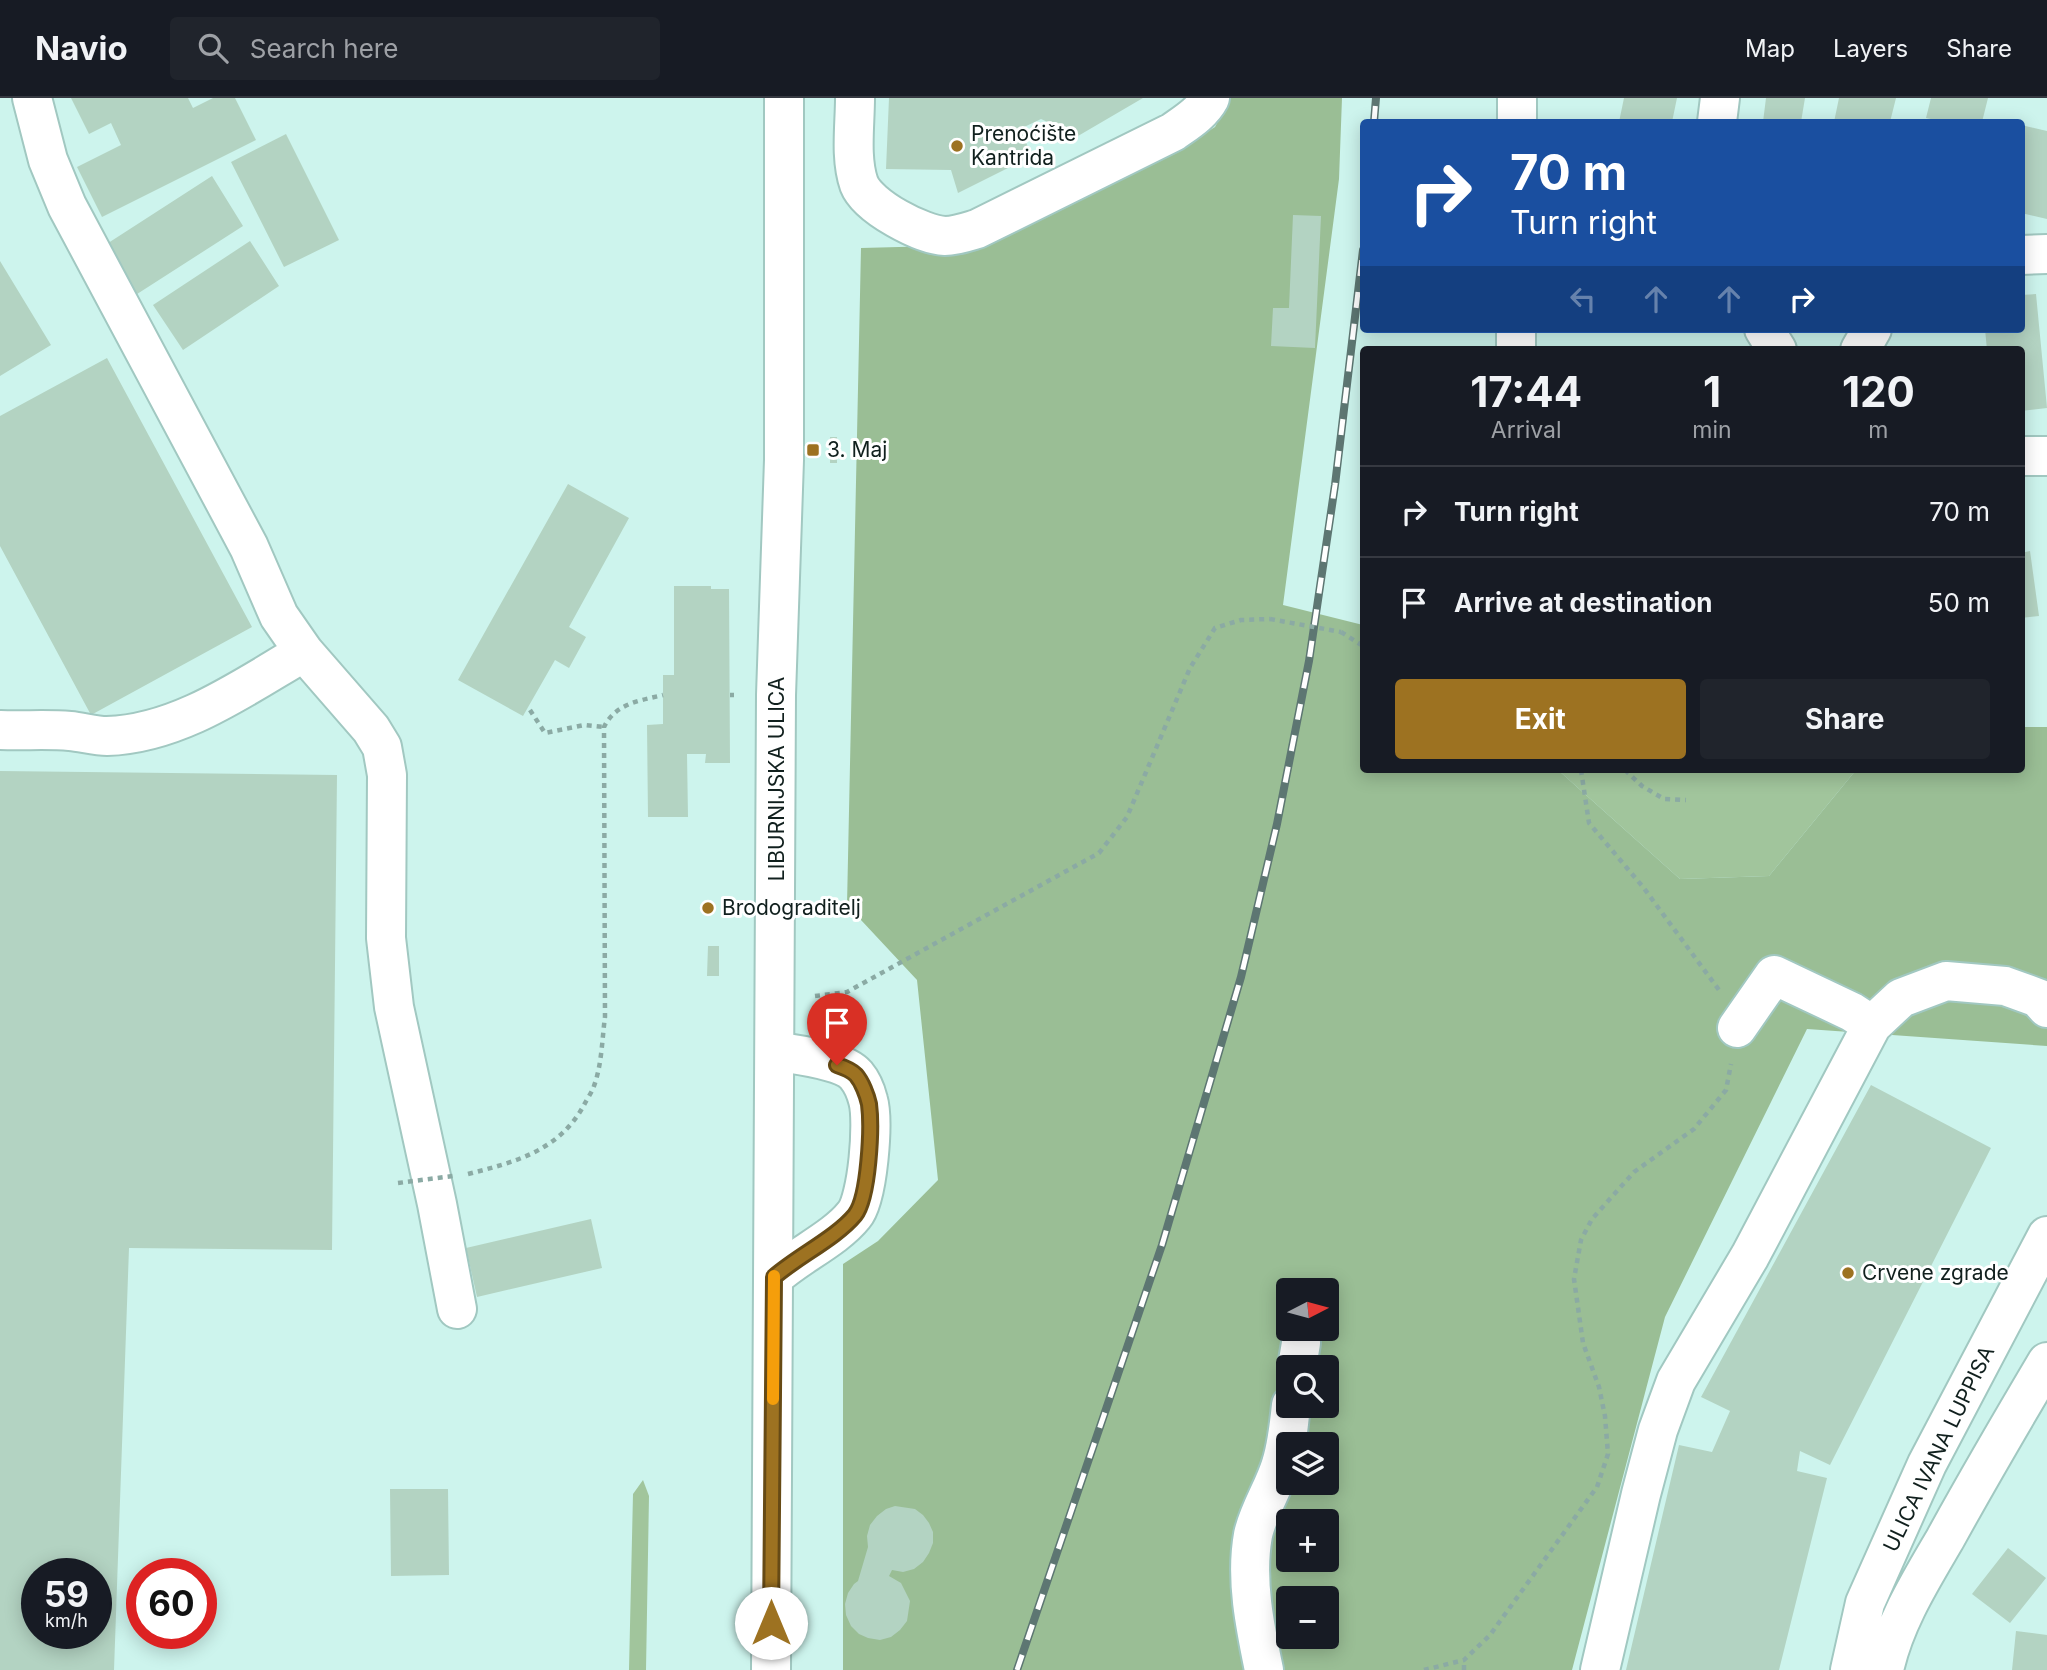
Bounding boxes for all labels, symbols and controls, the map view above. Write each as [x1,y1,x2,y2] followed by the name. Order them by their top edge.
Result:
[170,17,660,80] search box
[35,28,128,68] text: Navio
[194,29,232,67] icon: search
[250,33,398,64] text: Search here
[1745,34,1795,63] text: Map
[1833,34,1908,63] text: Layers
[1946,34,2012,63] text: Share
[971,121,1076,170] place label: Prenoćište Kantrida
[949,138,965,154] marker: Prenoćište Kantrida
[1510,143,1627,202] text: 70 m
[1395,147,1486,238] icon: right
[1510,203,1657,242] text: Turn right
[1564,280,1602,318] icon: left
[1637,280,1675,318] icon: ahead
[1710,280,1748,318] icon: ahead
[1783,280,1821,318] icon: right
[1470,366,1582,417] text: 17:44
[1703,366,1721,417] text: 1
[1842,366,1915,417] text: 120
[1491,416,1562,444] text: Arrival
[1692,416,1732,444] text: min
[1868,416,1888,444] text: m
[827,437,887,462] place label: 3. Maj
[805,442,821,458] marker: 3. Maj
[1395,493,1433,531] icon: right
[1454,496,1579,527] text: Turn right
[1929,496,1990,527] text: 70 m
[1395,584,1433,622] icon: arrive
[1454,587,1713,618] text: Arrive at destination
[1928,587,1990,618] text: 50 m
[764,677,789,881] street label: LIBURNIJSKA ULICA
[1395,679,1686,759] button: Exit
[1700,679,1990,759] button: Share
[722,895,861,920] place label: Brodograditelj
[700,900,716,916] marker: Brodograditelj
[807,993,867,1065] pin
[818,1004,856,1042] icon: arrive
[1862,1260,2009,1285] place label: Crvene zgrade
[1840,1265,1856,1281] marker: Crvene zgrade
[1276,1278,1339,1340] north arrow
[1276,1278,1339,1649] map controls
[1878,1342,1999,1556] street label: ULICA IVANA LUPPISA
[1276,1355,1339,1418] button: search
[1276,1432,1339,1495] button: layers
[1276,1509,1339,1572] button: +
[126,1558,217,1649] speed limit sign: 60
[44,1573,89,1615] text: 59
[734,1586,808,1660] position arrow
[1276,1586,1339,1649] button: −
[45,1610,88,1631] text: km/h

